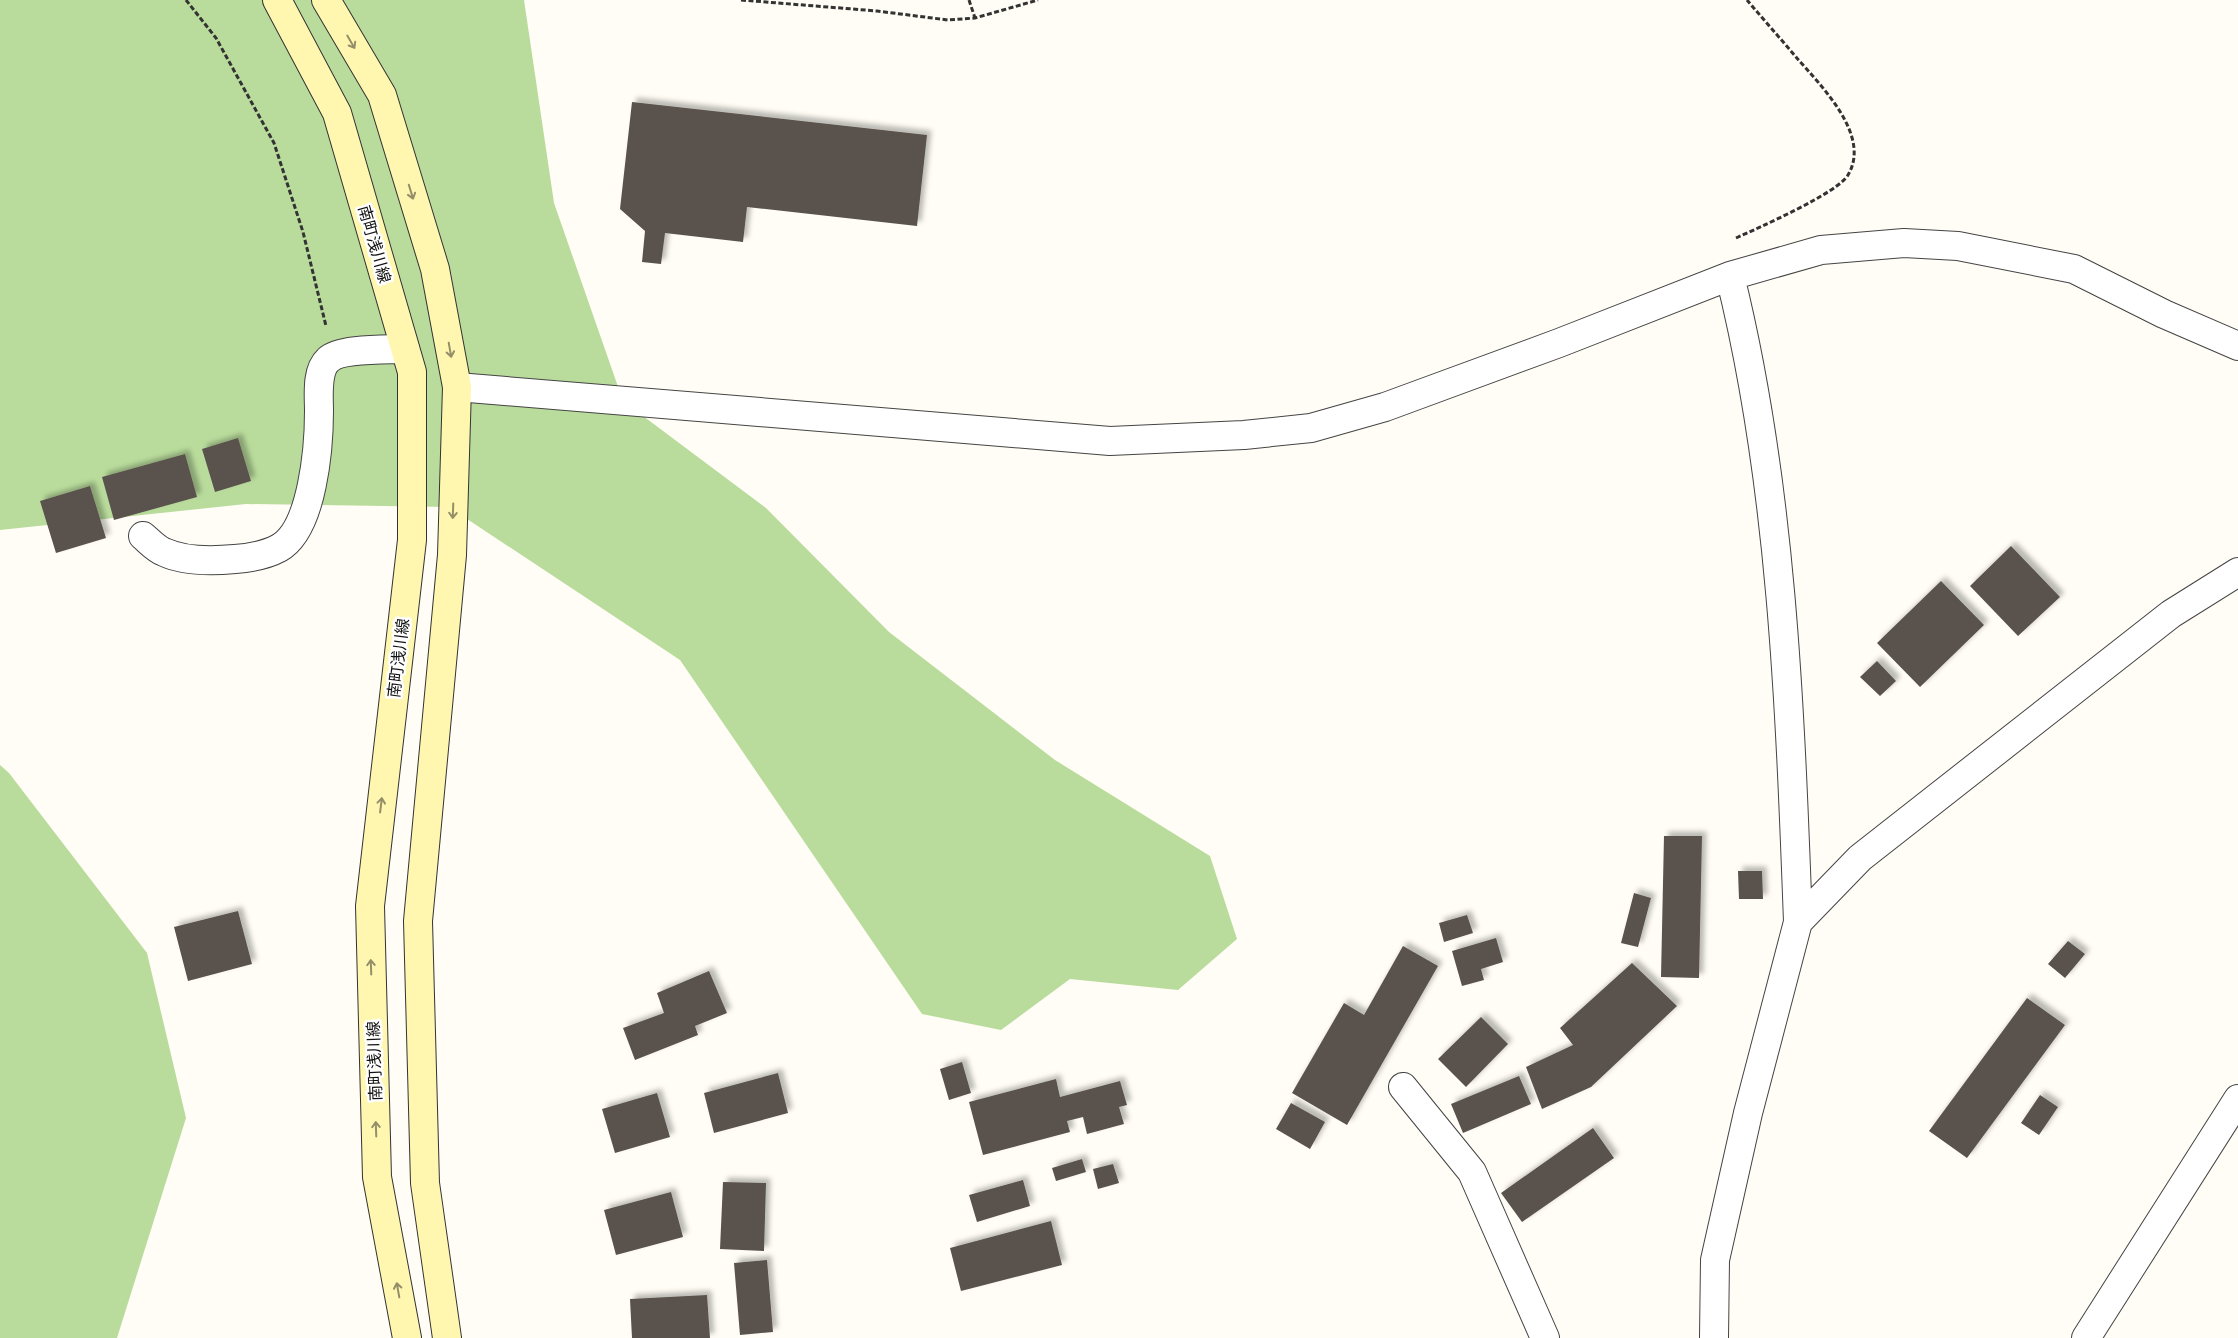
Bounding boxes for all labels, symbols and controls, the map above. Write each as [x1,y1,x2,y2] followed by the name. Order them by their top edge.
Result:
[346,35,356,50] one-way arrow
[407,184,417,200] one-way arrow
[354,203,396,285] street label: 南町浅川線
[445,341,455,357] one-way arrow
[448,503,458,519] one-way arrow
[383,617,413,699] street label: 南町浅川線
[376,798,386,814] one-way arrow
[367,959,376,975] one-way arrow
[363,1021,385,1101] street label: 南町浅川線
[371,1122,381,1138] one-way arrow
[392,1282,402,1298] one-way arrow

